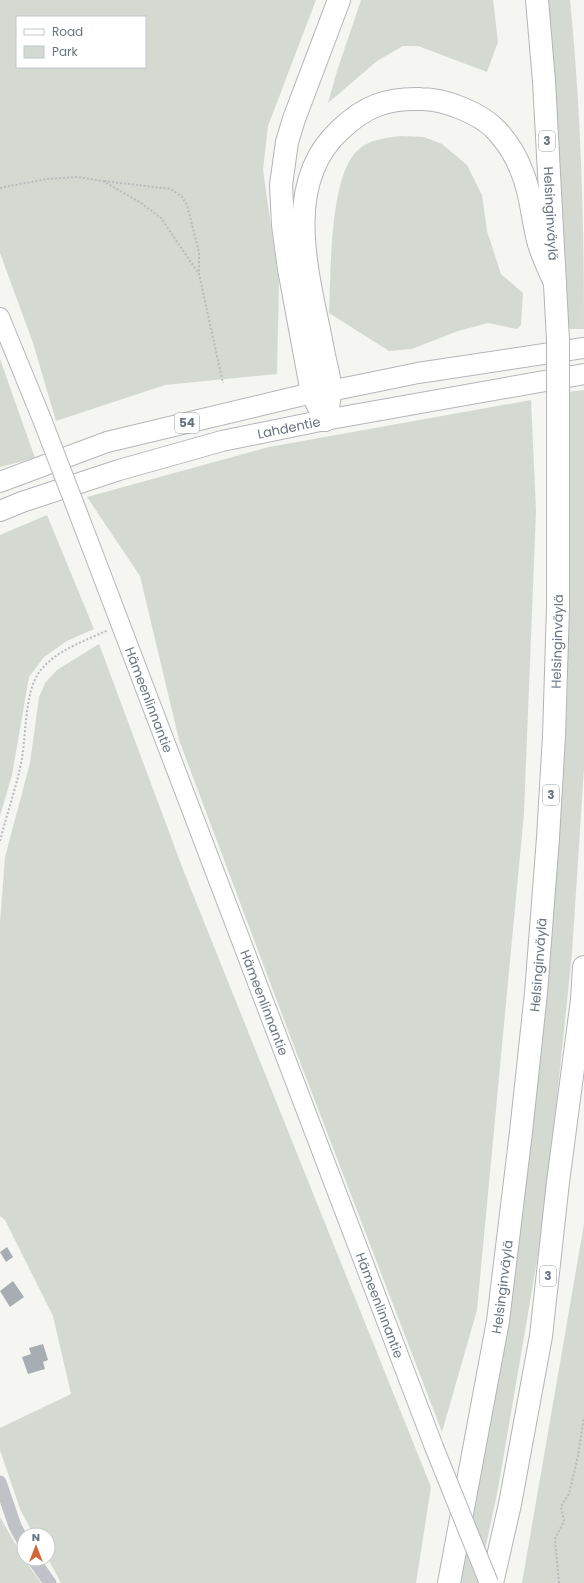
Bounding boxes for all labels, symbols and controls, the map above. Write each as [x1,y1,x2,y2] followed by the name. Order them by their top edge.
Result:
[16,16,146,68] legend
[52,23,83,40] text: Road
[52,43,79,60] text: Park
[539,131,555,151] road number: 3
[539,166,563,261] street label: Helsinginväylä
[256,412,322,444] street label: Lahdentie
[175,413,199,433] road number: 54
[546,594,568,689] street label: Helsinginväylä
[120,644,178,756] street label: Hämeenlinnantie
[543,785,559,805] road number: 3
[525,917,552,1013] street label: Helsinginväylä
[235,947,293,1058] street label: Hämeenlinnantie
[487,1239,518,1335] street label: Helsinginväylä
[351,1250,408,1361] street label: Hämeenlinnantie
[540,1266,556,1286] road number: 3
[16,1527,56,1567] north arrow
[32,1529,40,1545] text: N

